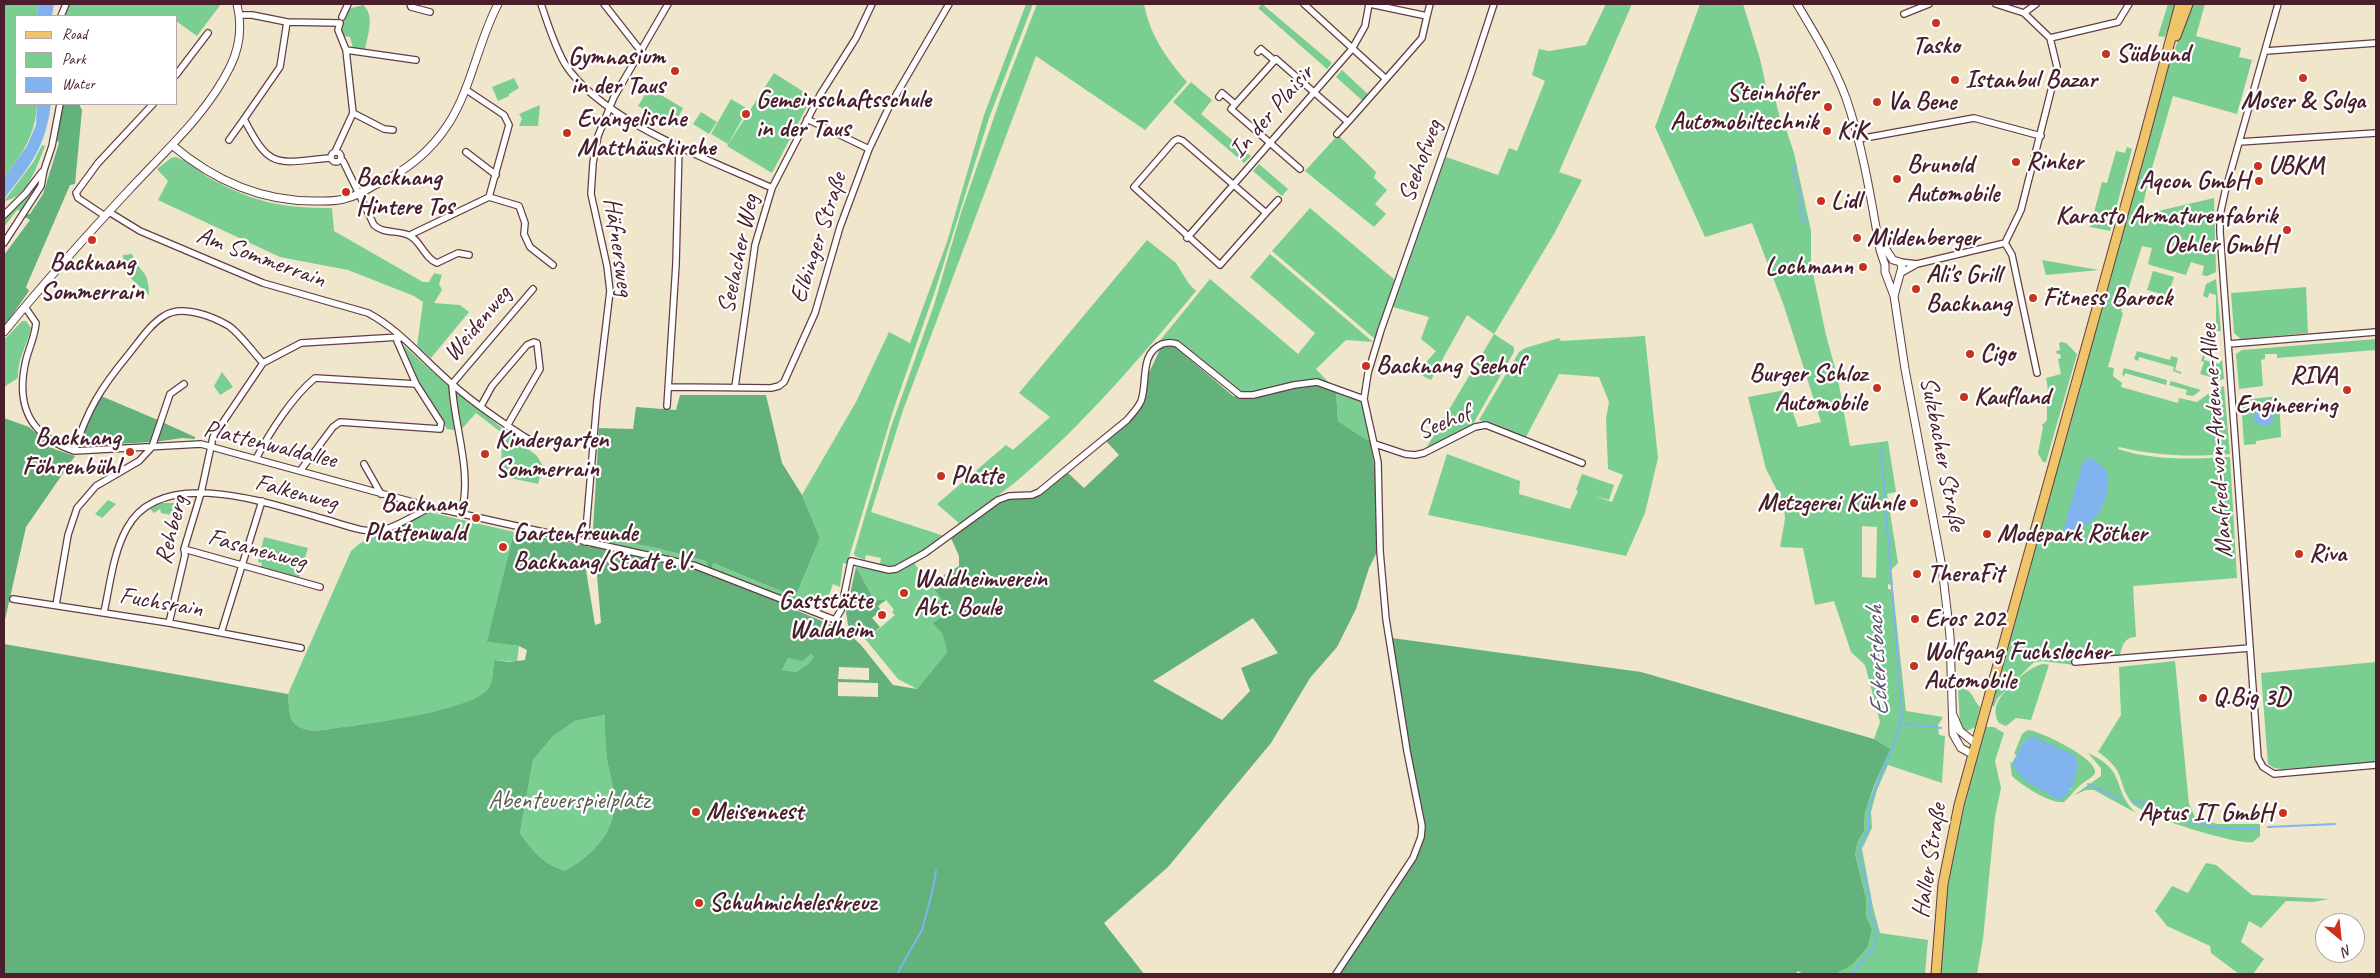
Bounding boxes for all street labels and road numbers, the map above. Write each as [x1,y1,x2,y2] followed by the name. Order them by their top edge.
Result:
[1223,59,1321,165] street label: In der Plaisir
[1392,116,1450,206] street label: Seehofweg
[784,169,854,307] street label: Elbinger Straße
[712,192,766,316] street label: Seelacher Weg
[596,196,640,298] street label: Häfnersweg
[192,221,330,295] street label: Am Sommerrain
[438,280,518,368] street label: Weidenweg
[2194,323,2240,559] street label: Manfred-von-Ardenne-Allee
[1912,374,1972,534] street label: Sulzbacher Straße
[1413,399,1475,447] street label: Seehof
[201,414,339,476] street label: Plattenwaldallee
[251,468,341,518] street label: Falkenweg
[149,493,195,567] street label: Rehberg
[205,522,309,578] street label: Fasanenweg
[117,581,205,625] street label: Fuchsrain
[1906,802,1954,920] street label: Haller Straße

